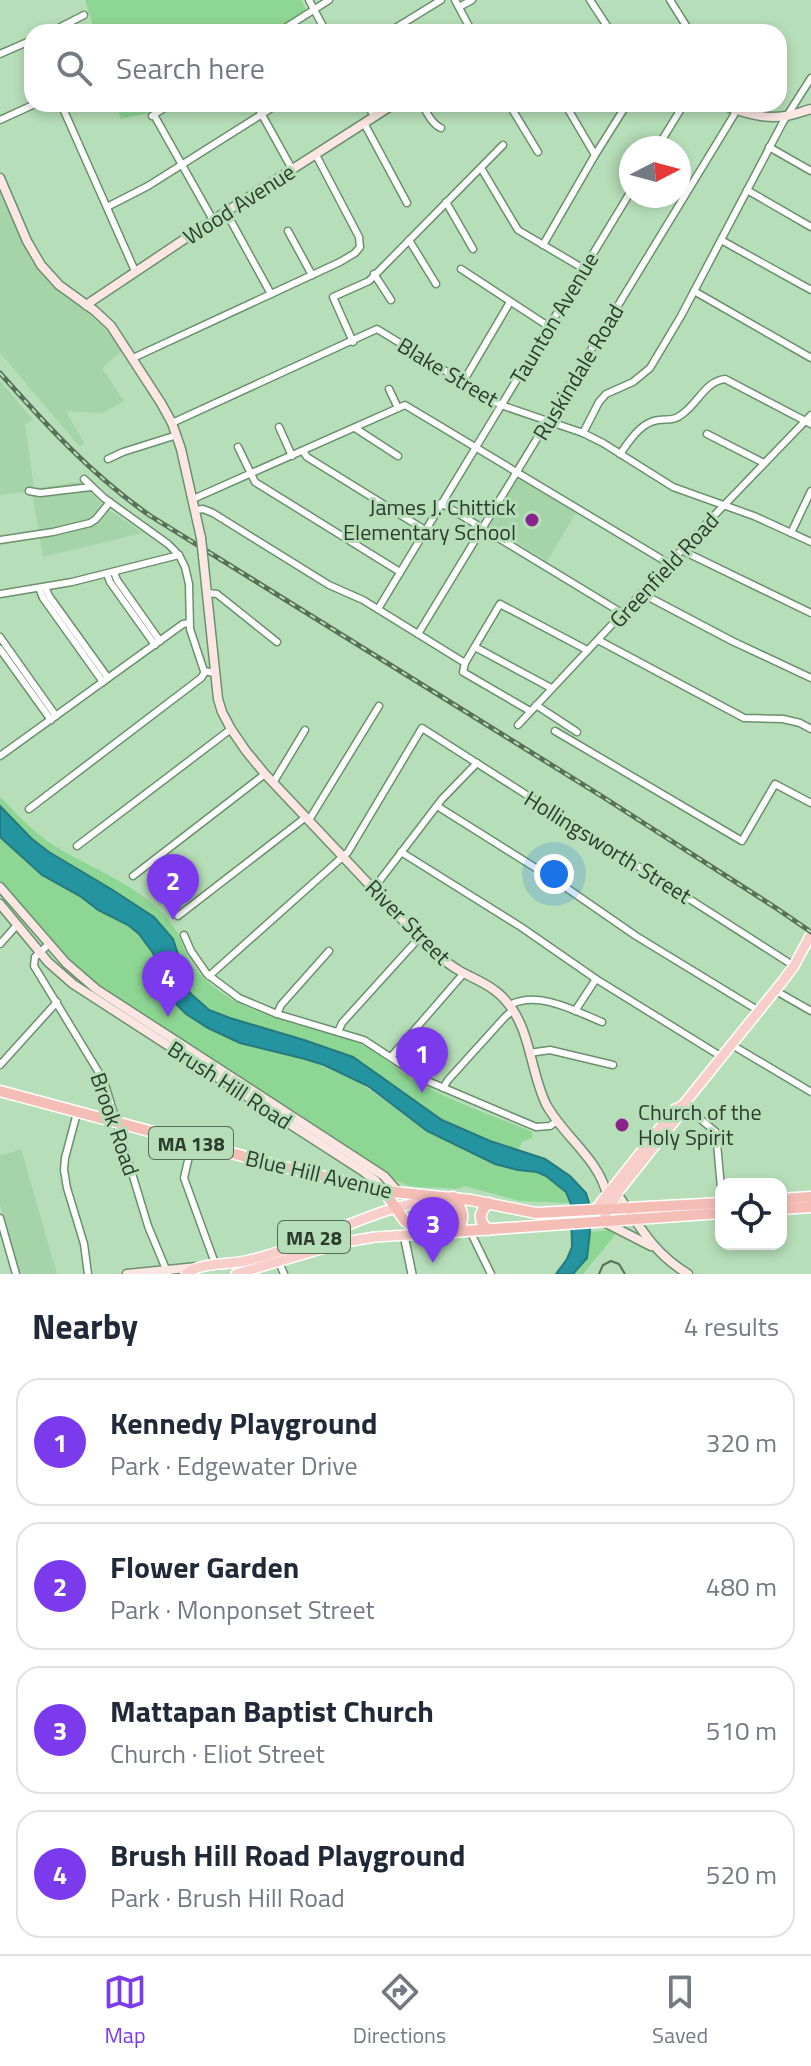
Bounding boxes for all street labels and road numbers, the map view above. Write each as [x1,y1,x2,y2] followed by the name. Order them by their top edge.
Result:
[176,155,302,253] street label: Wood Avenue
[501,245,607,391] street label: Taunton Avenue
[524,297,632,447] street label: Ruskindale Road
[391,328,505,416] street label: Blake Street
[601,505,727,635] street label: Greenfield Road
[518,782,698,912] street label: Hollingsworth Street
[357,871,459,973] street label: River Street
[161,1032,299,1138] street label: Brush Hill Road
[81,1068,149,1180] street label: Brook Road
[149,1127,233,1159] road number: MA 138
[242,1141,396,1207] street label: Blue Hill Avenue
[278,1221,350,1253] road number: MA 28

